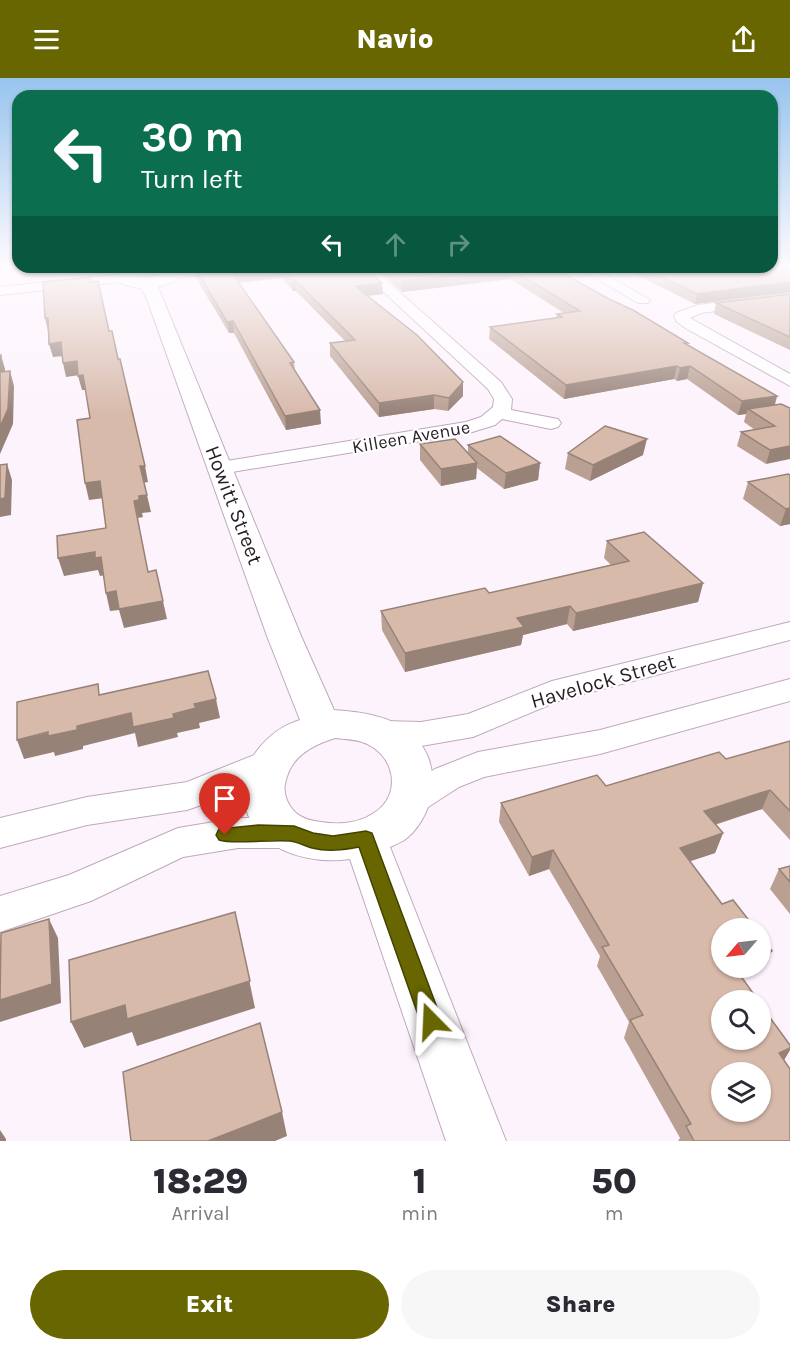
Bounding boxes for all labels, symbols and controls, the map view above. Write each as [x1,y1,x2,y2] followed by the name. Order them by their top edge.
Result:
[30,23,63,56] icon: menu
[356,23,434,55] text: Navio
[727,23,760,56] icon: share
[141,112,244,162] text: 30 m
[42,114,120,192] icon: left
[141,163,242,195] text: Turn left
[316,228,349,261] icon: left
[379,228,412,261] icon: ahead
[442,228,475,261] icon: right
[350,416,472,458] street label: Killeen Avenue
[200,442,268,568] street label: Howitt Street
[528,649,678,713] street label: Havelock Street
[199,773,250,835] pin
[208,782,241,815] icon: arrive
[711,918,771,978] north arrow
[711,918,771,1122] map controls
[399,989,463,1053] position arrow
[711,990,771,1050] button: search
[711,1062,771,1122] button: layers
[153,1160,248,1202] text: 18:29
[413,1160,427,1202] text: 1
[591,1160,637,1202] text: 50
[171,1202,230,1225] text: Arrival
[401,1202,438,1225] text: min
[605,1202,623,1225] text: m
[30,1270,389,1339] button: Exit
[401,1270,760,1339] button: Share

